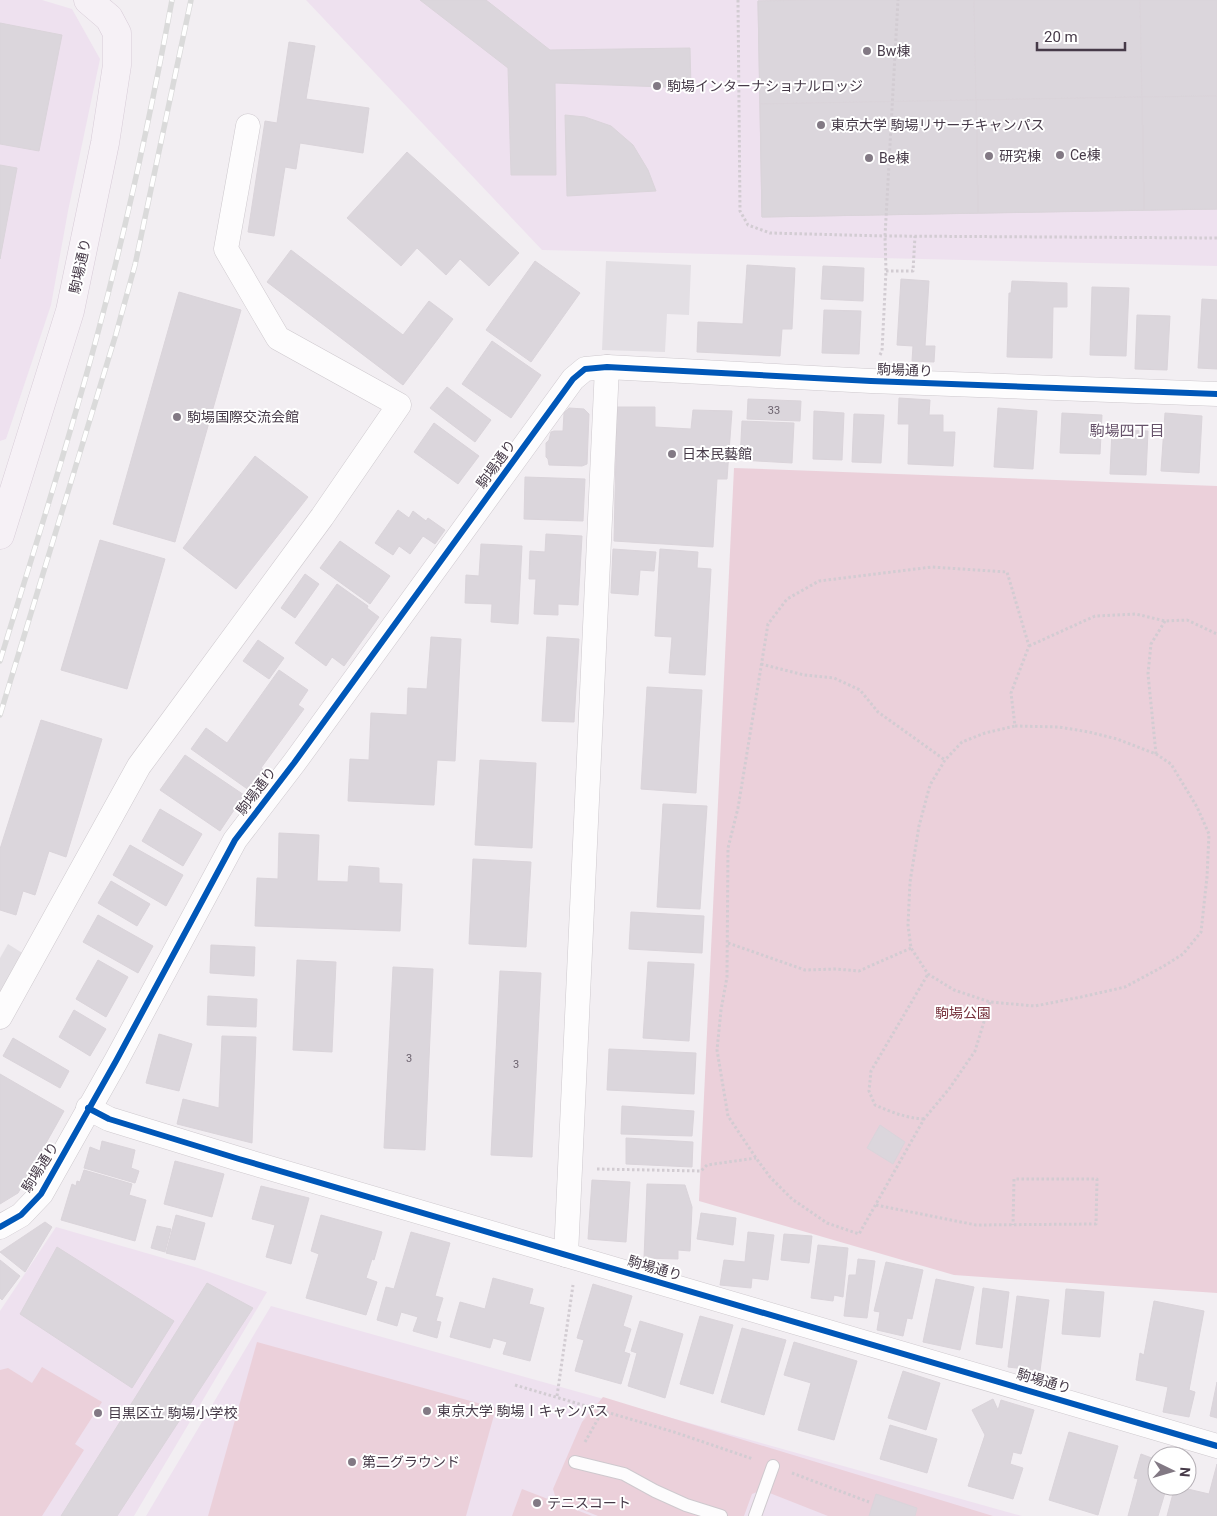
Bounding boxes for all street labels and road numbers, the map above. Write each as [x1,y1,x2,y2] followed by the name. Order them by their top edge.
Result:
[66,237,94,295] street label: 駒場通り
[877,361,933,379] street label: 駒場通り
[473,437,519,491] street label: 駒場通り
[233,764,279,818] street label: 駒場通り
[18,1139,62,1195] street label: 駒場通り
[626,1253,684,1283] street label: 駒場通り
[1015,1366,1073,1396] street label: 駒場通り

